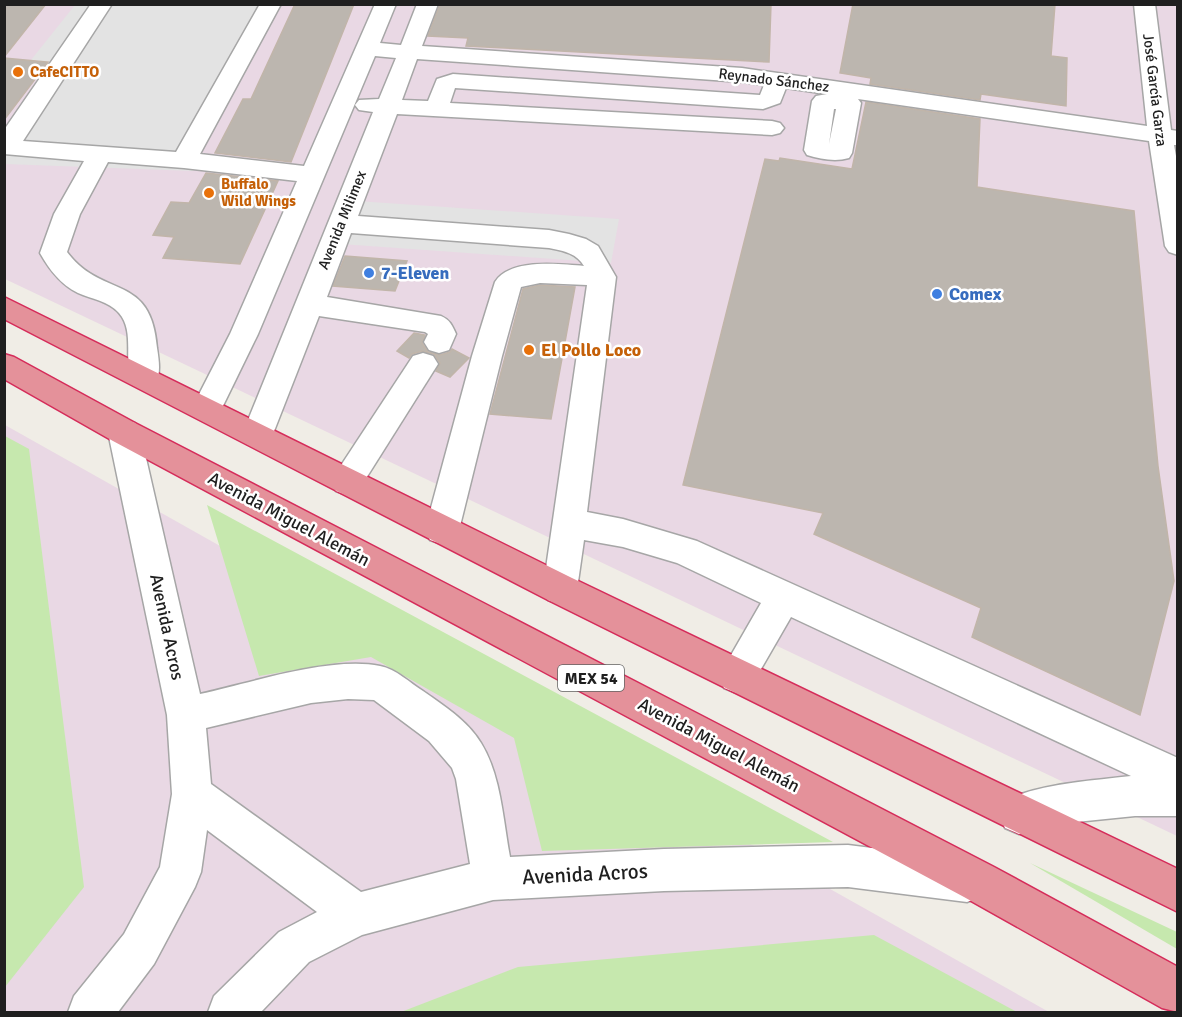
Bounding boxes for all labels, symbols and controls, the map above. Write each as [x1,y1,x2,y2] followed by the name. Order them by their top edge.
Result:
[1139,32,1171,148] street label: José García Garza
[30,63,99,81] place label: CafeCITTO
[718,64,831,96] street label: Reynado Sánchez
[11,65,25,79] marker: CafeCITTO
[314,168,370,272] street label: Avenida Milimex
[221,175,296,210] place label: Buffalo Wild Wings
[202,186,216,200] marker: Buffalo Wild Wings
[381,262,449,284] place label: 7-Eleven
[362,266,376,280] marker: 7-Eleven
[949,283,1002,305] place label: Comex
[930,287,944,301] marker: Comex
[541,339,641,361] place label: El Pollo Loco
[522,343,536,357] marker: El Pollo Loco
[204,467,374,571] street label: Avenida Miguel Alemán
[145,572,189,682] street label: Avenida Acros
[558,665,624,691] road number: MEX 54
[634,693,804,797] street label: Avenida Miguel Alemán
[521,858,649,890] street label: Avenida Acros

